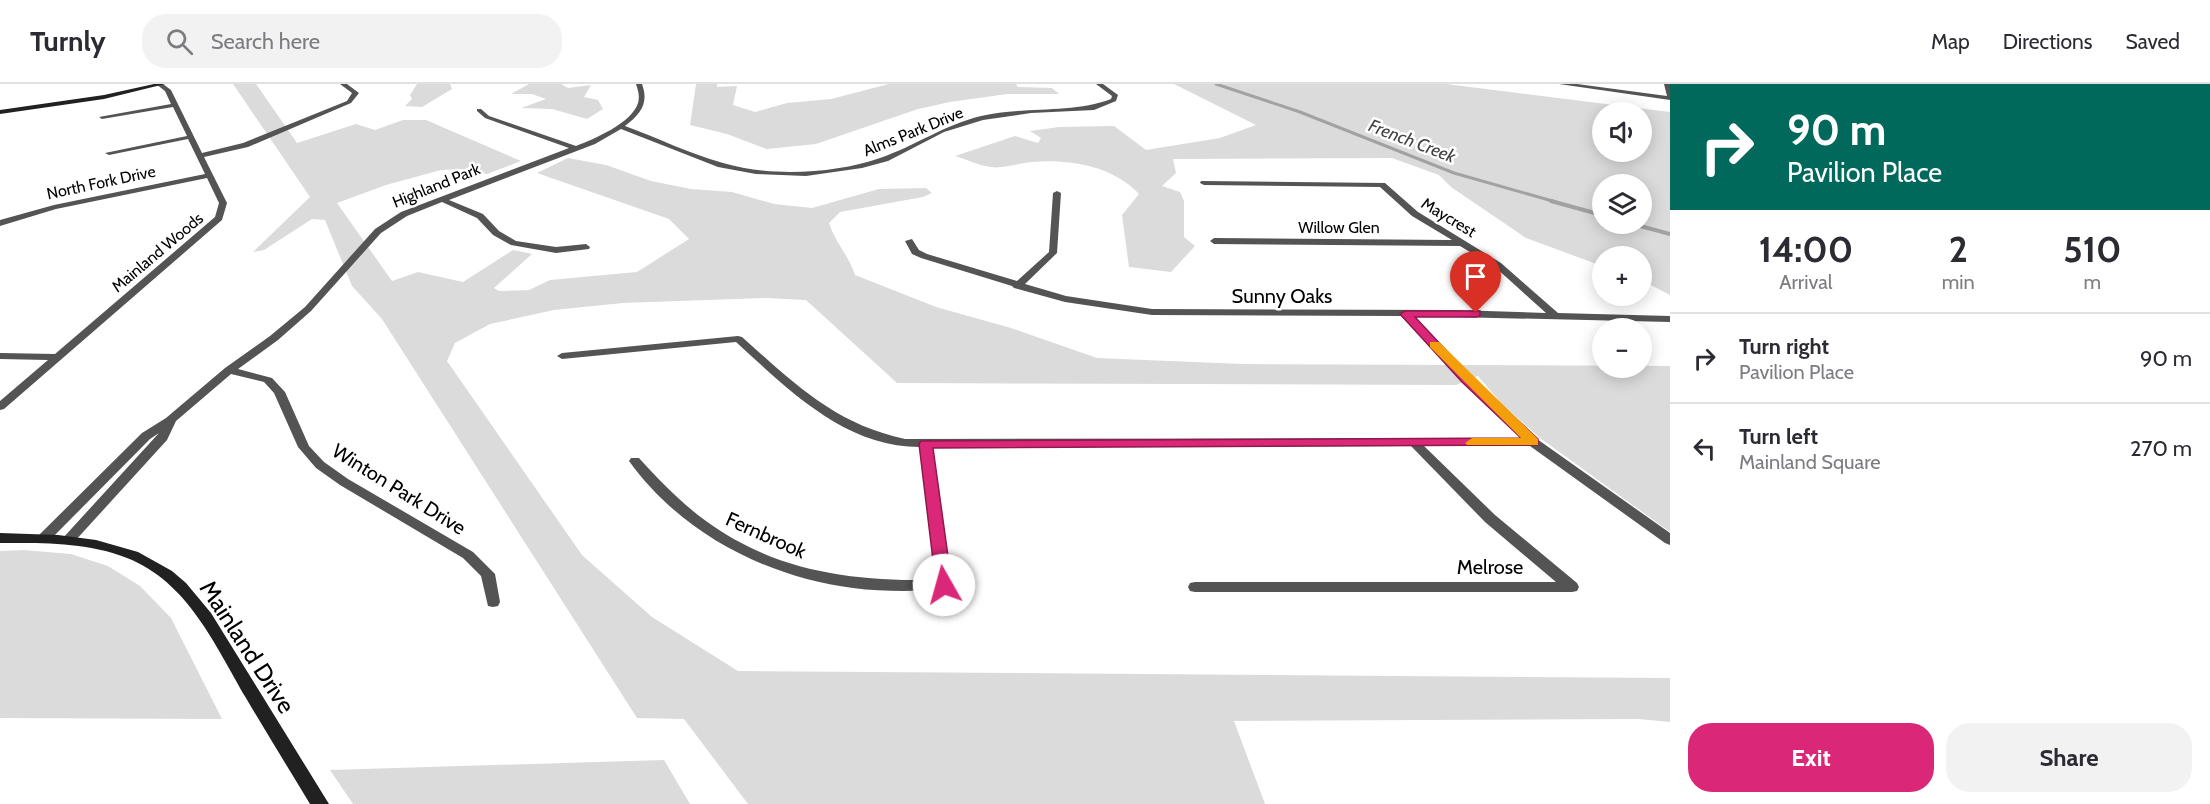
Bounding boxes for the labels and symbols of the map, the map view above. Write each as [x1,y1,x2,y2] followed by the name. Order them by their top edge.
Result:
[860,103,966,160] street label: Alms Park Drive
[1365,114,1460,168] water label: French Creek
[390,159,484,212] street label: Highland Park
[45,162,157,203] street label: North Fork Drive
[1418,194,1480,241] street label: Maycrest
[108,208,207,296] street label: Mainland Woods
[1298,218,1380,237] street label: Willow Glen
[1450,251,1501,313] pin
[1232,284,1332,308] street label: Sunny Oaks
[328,438,470,540] street label: Winton Park Drive
[722,507,810,563] street label: Fernbrook
[912,553,976,617] position arrow
[1457,555,1523,579] street label: Melrose
[194,575,301,719] street label: Mainland Drive

